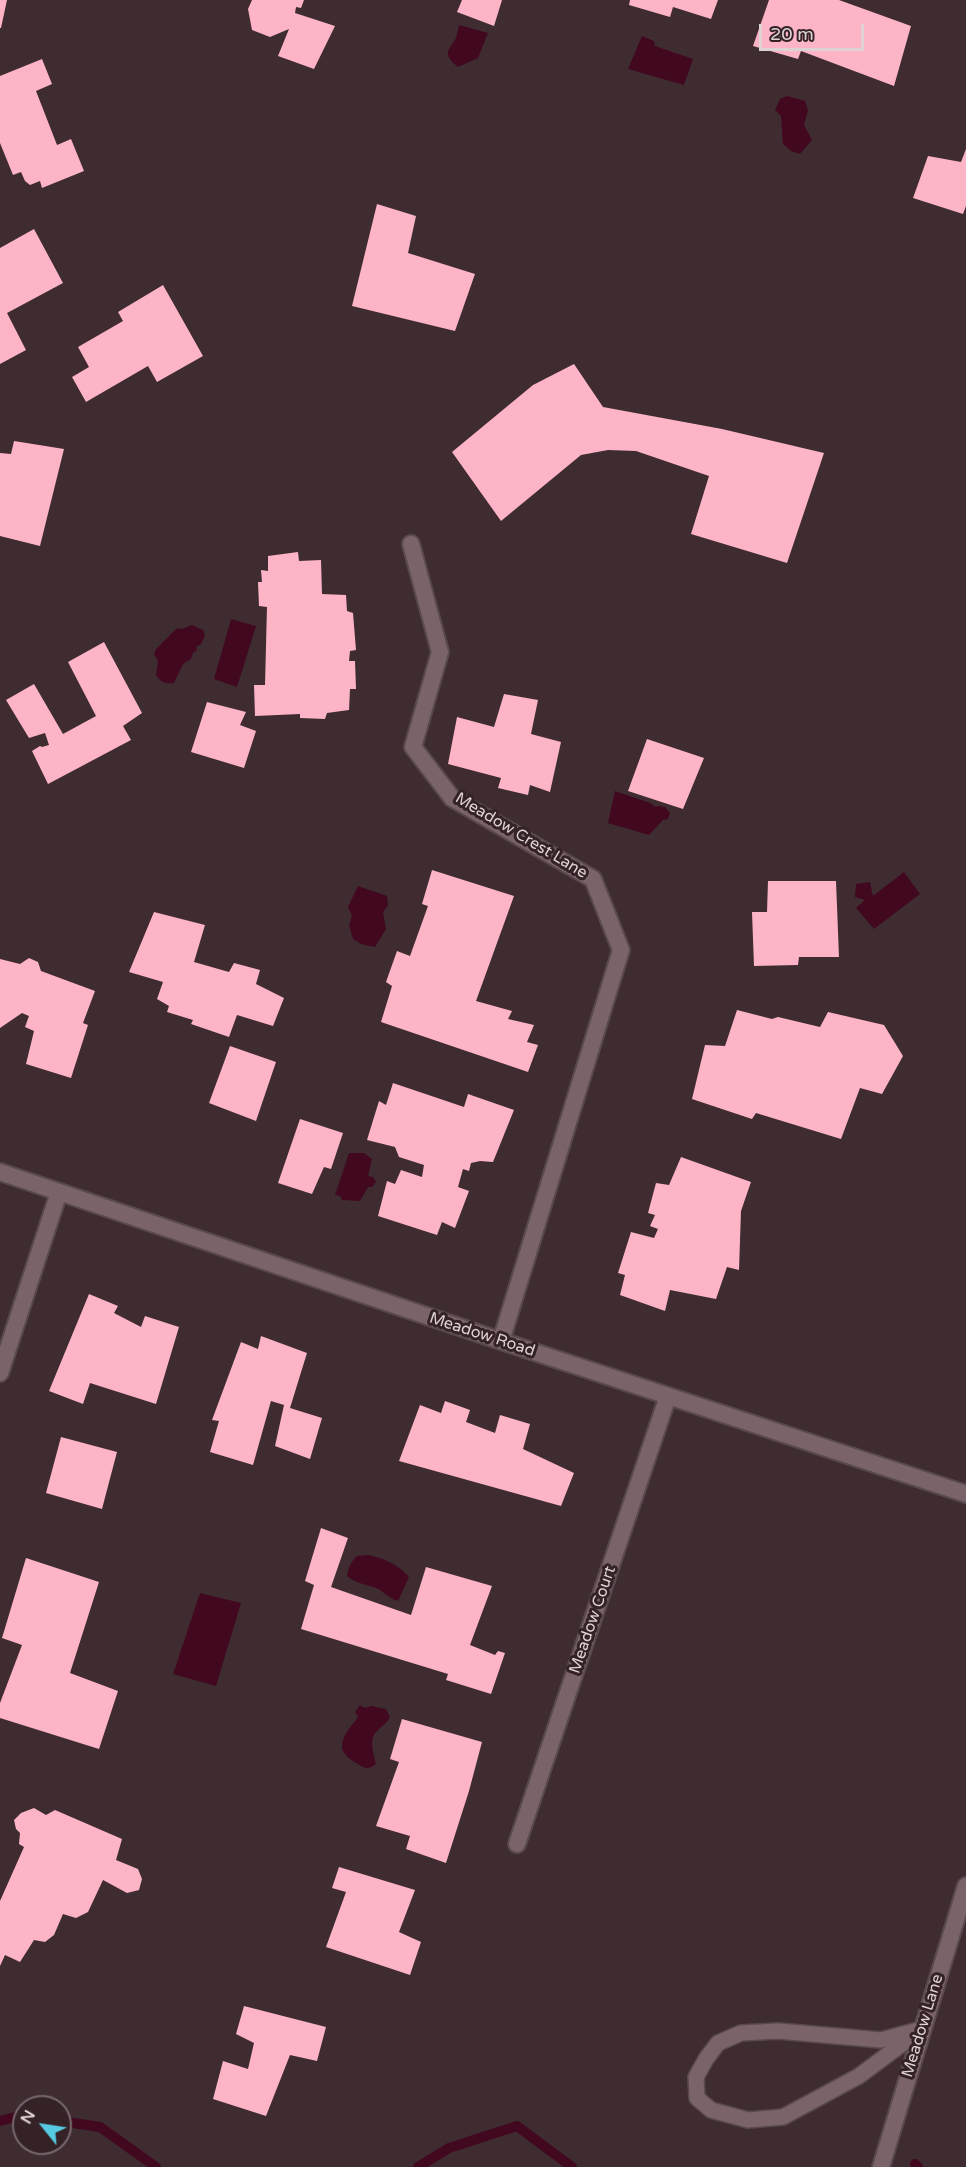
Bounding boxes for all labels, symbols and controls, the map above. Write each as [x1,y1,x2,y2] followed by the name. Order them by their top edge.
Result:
[762,12,867,50] scale bar
[770,23,814,45] text: 20 m
[451,789,591,883] street label: Meadow Crest Lane
[427,1309,537,1361] street label: Meadow Road
[566,1564,620,1676] street label: Meadow Court
[898,1972,948,2080] street label: Meadow Lane
[12,2095,72,2155] north arrow
[16,2106,40,2128] text: N

